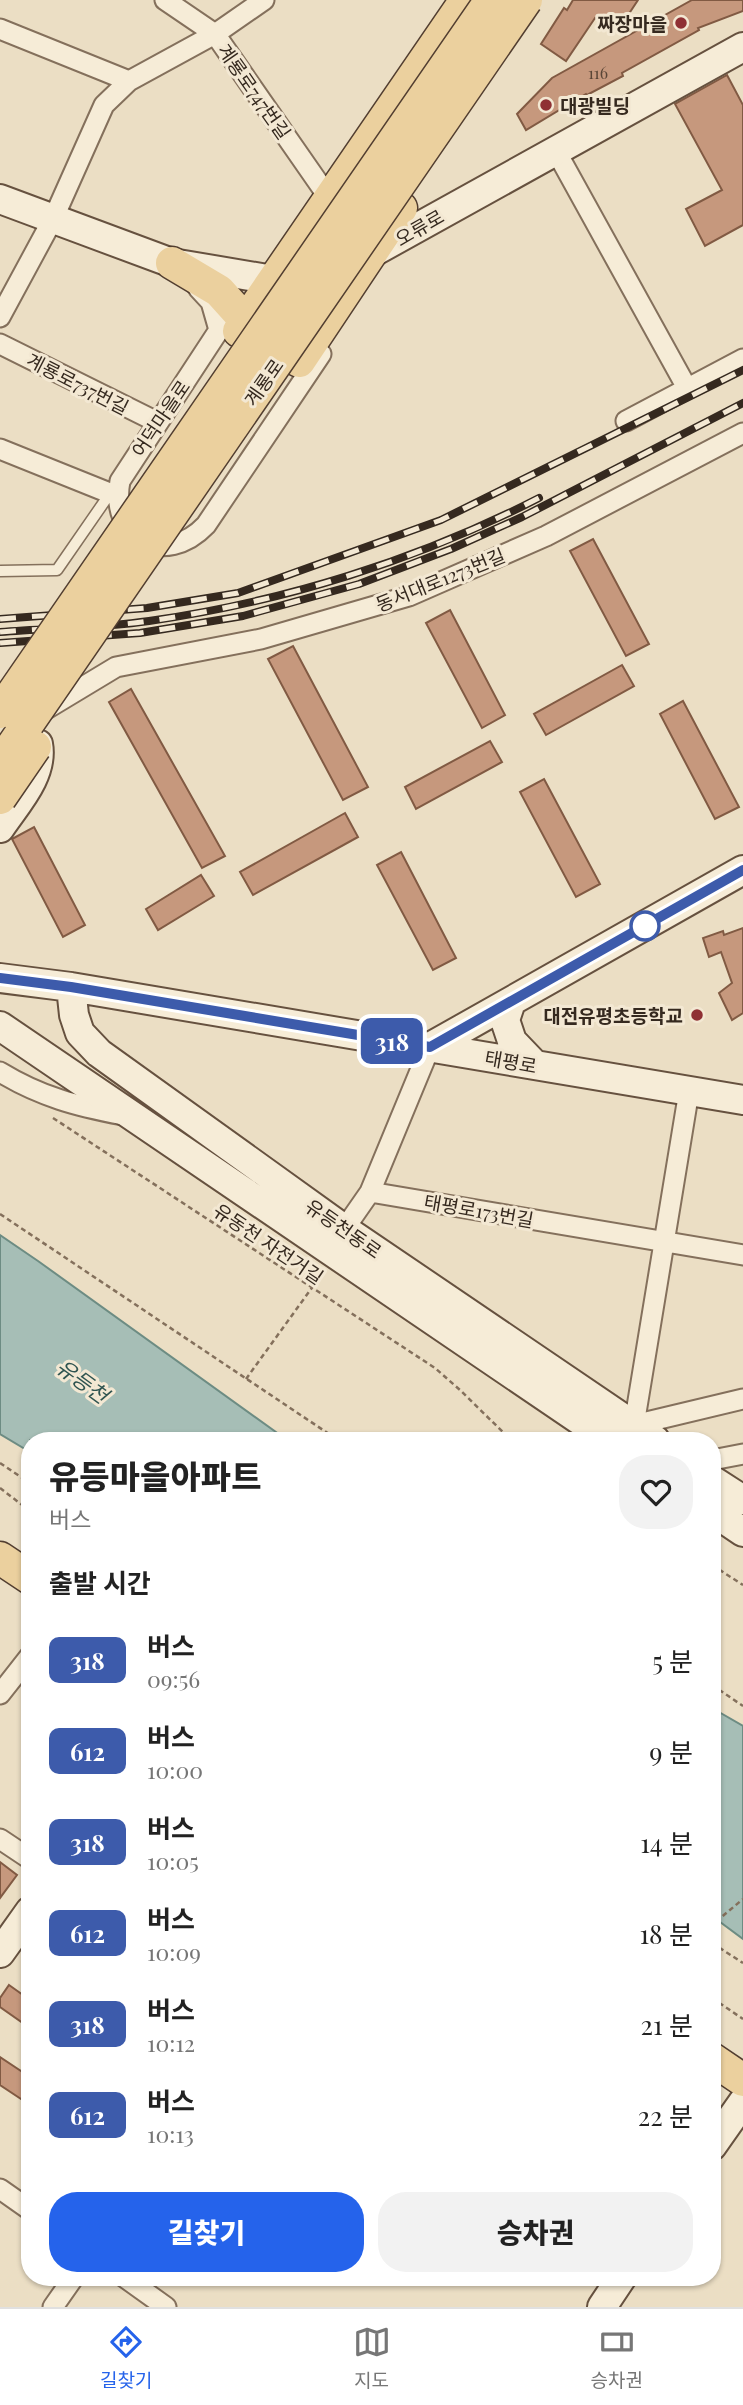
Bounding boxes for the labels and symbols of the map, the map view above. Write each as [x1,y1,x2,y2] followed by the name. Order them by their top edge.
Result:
[597,10,667,36] place label: 짜장마을
[673,15,689,31] marker: 짜장마을
[212,38,298,144] street label: 계룡로747번길
[588,62,608,83] house number: 116
[560,92,630,118] place label: 대광빌딩
[538,97,554,113] marker: 대광빌딩
[390,203,448,251] street label: 오류로
[22,346,134,420] street label: 계룡로737번길
[237,353,289,411] street label: 계룡로
[125,374,195,462] street label: 어덕마을로
[371,541,509,617] street label: 동서대로1273번길
[630,911,660,941] unlabelled marker
[543,1002,683,1028] place label: 대전유평초등학교
[689,1007,705,1023] marker: 대전유평초등학교
[352,1018,432,1064] line badge: 318
[483,1044,539,1078] street label: 태평로
[422,1188,536,1232] street label: 태평로173번길
[301,1192,387,1264] street label: 유등천동로
[209,1197,329,1289] street label: 유동천 자전거길
[51,1352,117,1410] water label: 유등천

